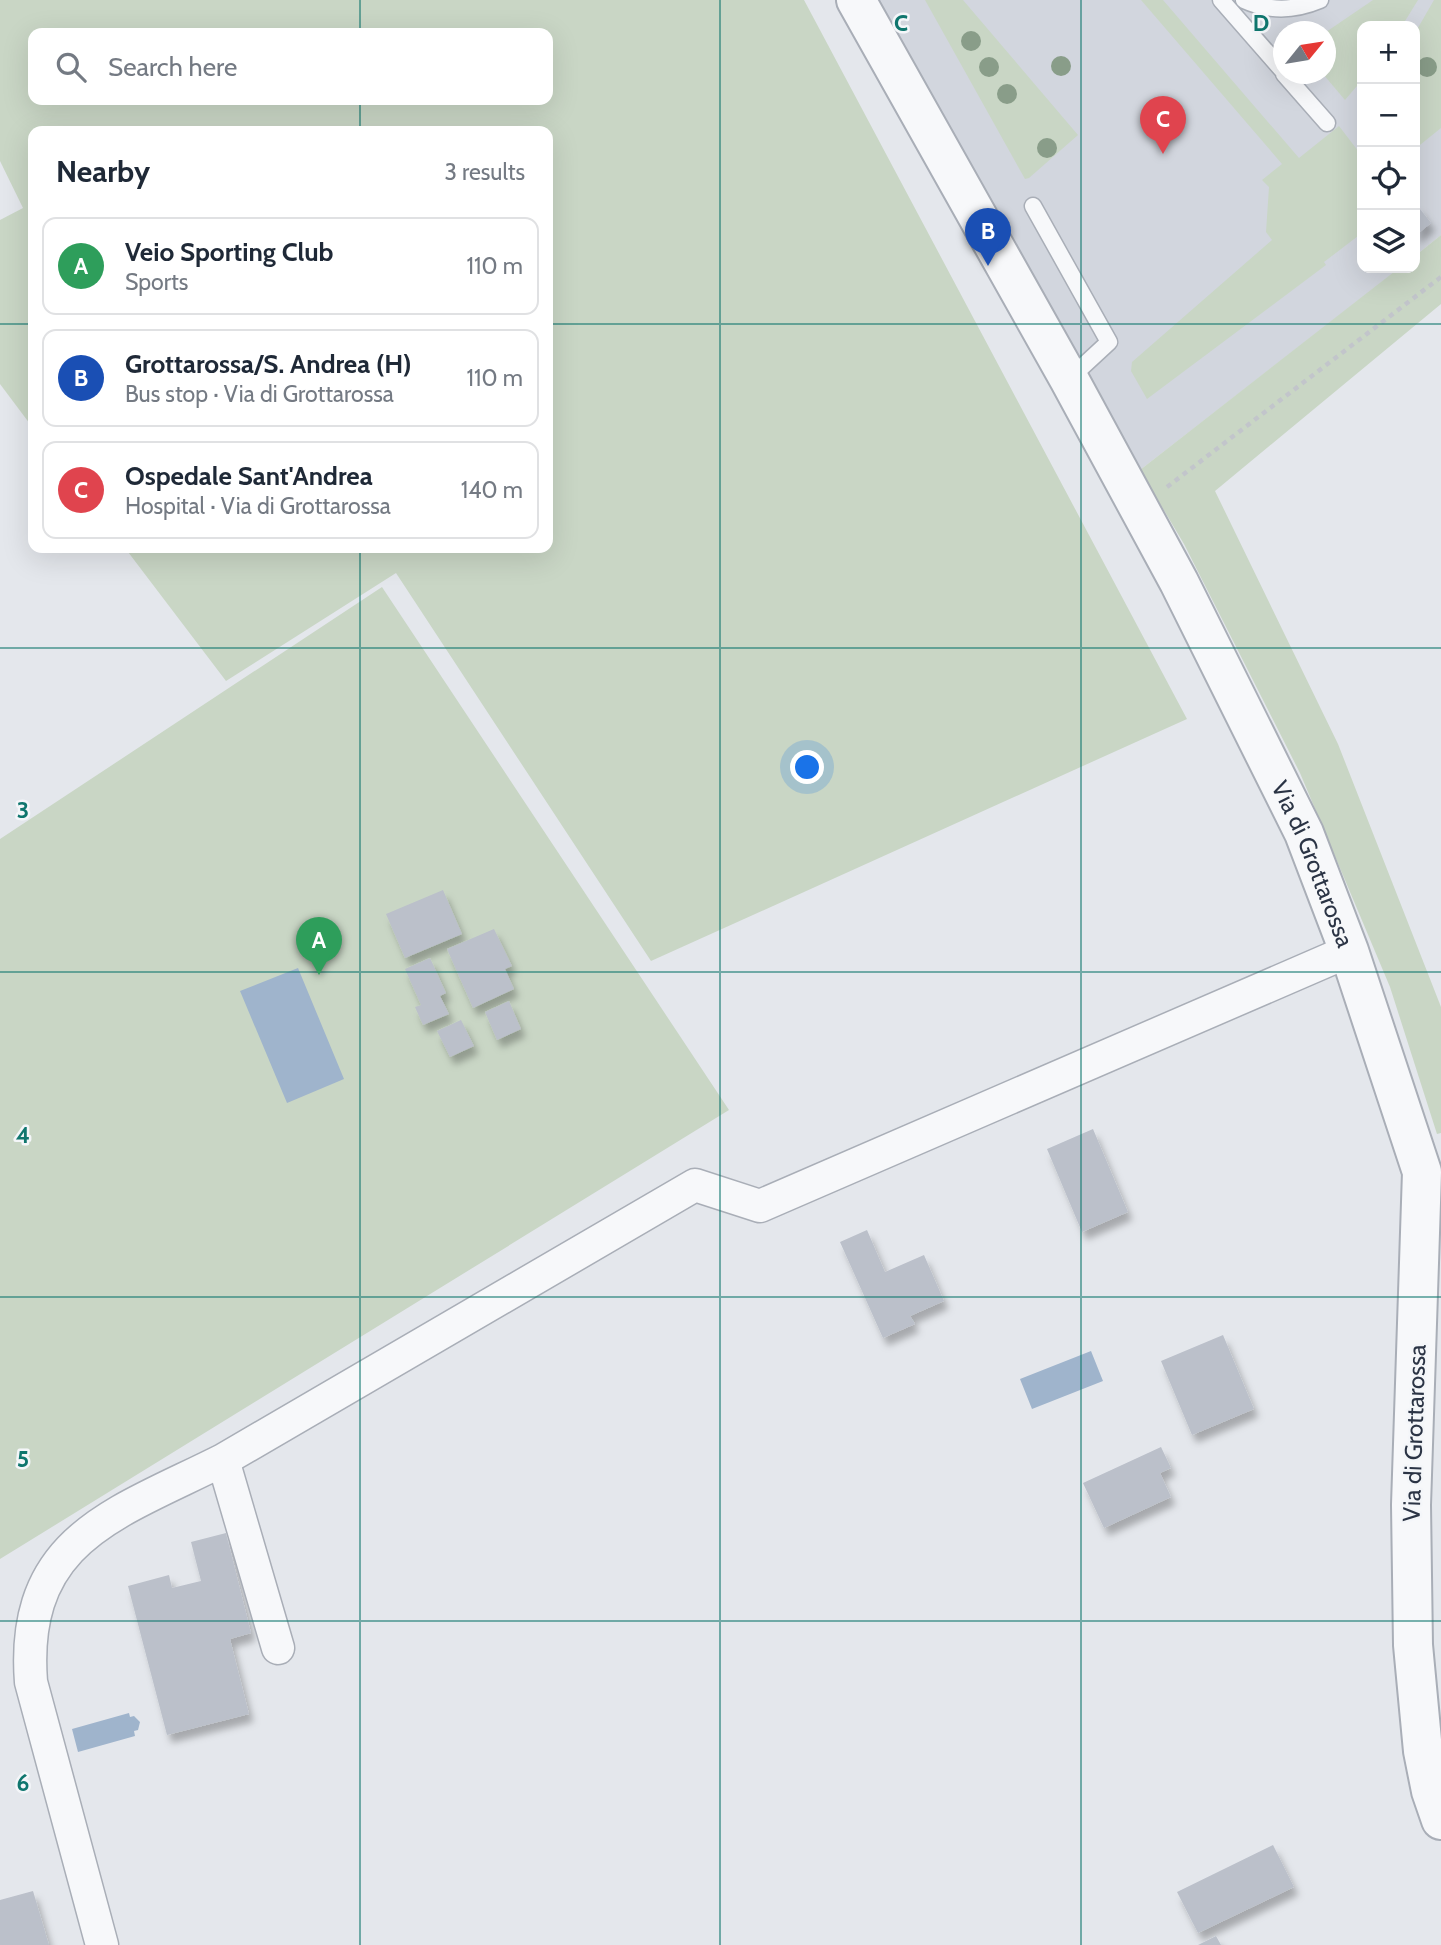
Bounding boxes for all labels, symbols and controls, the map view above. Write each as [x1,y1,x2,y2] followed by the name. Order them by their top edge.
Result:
[894,9,908,37] text: C
[1253,9,1269,37] text: D
[1273,21,1336,84] north arrow
[1357,21,1420,273] map controls
[1357,21,1420,84] button: +
[28,28,553,105] search box
[52,48,90,86] icon: search
[108,51,237,83] text: Search here
[1357,84,1420,147] button: −
[1140,96,1186,154] pin: C
[1357,147,1420,210] button: locate
[56,153,150,190] text: Nearby
[444,158,525,186] text: 3 results
[965,208,1011,266] pin: B
[1357,210,1420,273] button: layers
[125,236,333,268] text: Veio Sporting Club
[74,252,88,280] text: A
[467,252,523,280] text: 110 m
[125,268,188,296] text: Sports
[125,348,412,380] text: Grottarossa/S. Andrea (H)
[74,364,88,392] text: B
[467,364,523,392] text: 110 m
[125,380,394,408] text: Bus stop · Via di Grottarossa
[125,460,373,492] text: Ospedale Sant'Andrea
[74,476,88,504] text: C
[461,476,523,504] text: 140 m
[125,492,391,520] text: Hospital · Via di Grottarossa
[790,750,824,784] your location
[1266,776,1361,951] street label: Via di Grottarossa
[17,796,29,824] text: 3
[296,917,342,975] pin: A
[16,1121,30,1149] text: 4
[1396,1343,1432,1522] street label: Via di Grottarossa
[17,1445,29,1473] text: 5
[17,1769,29,1797] text: 6

